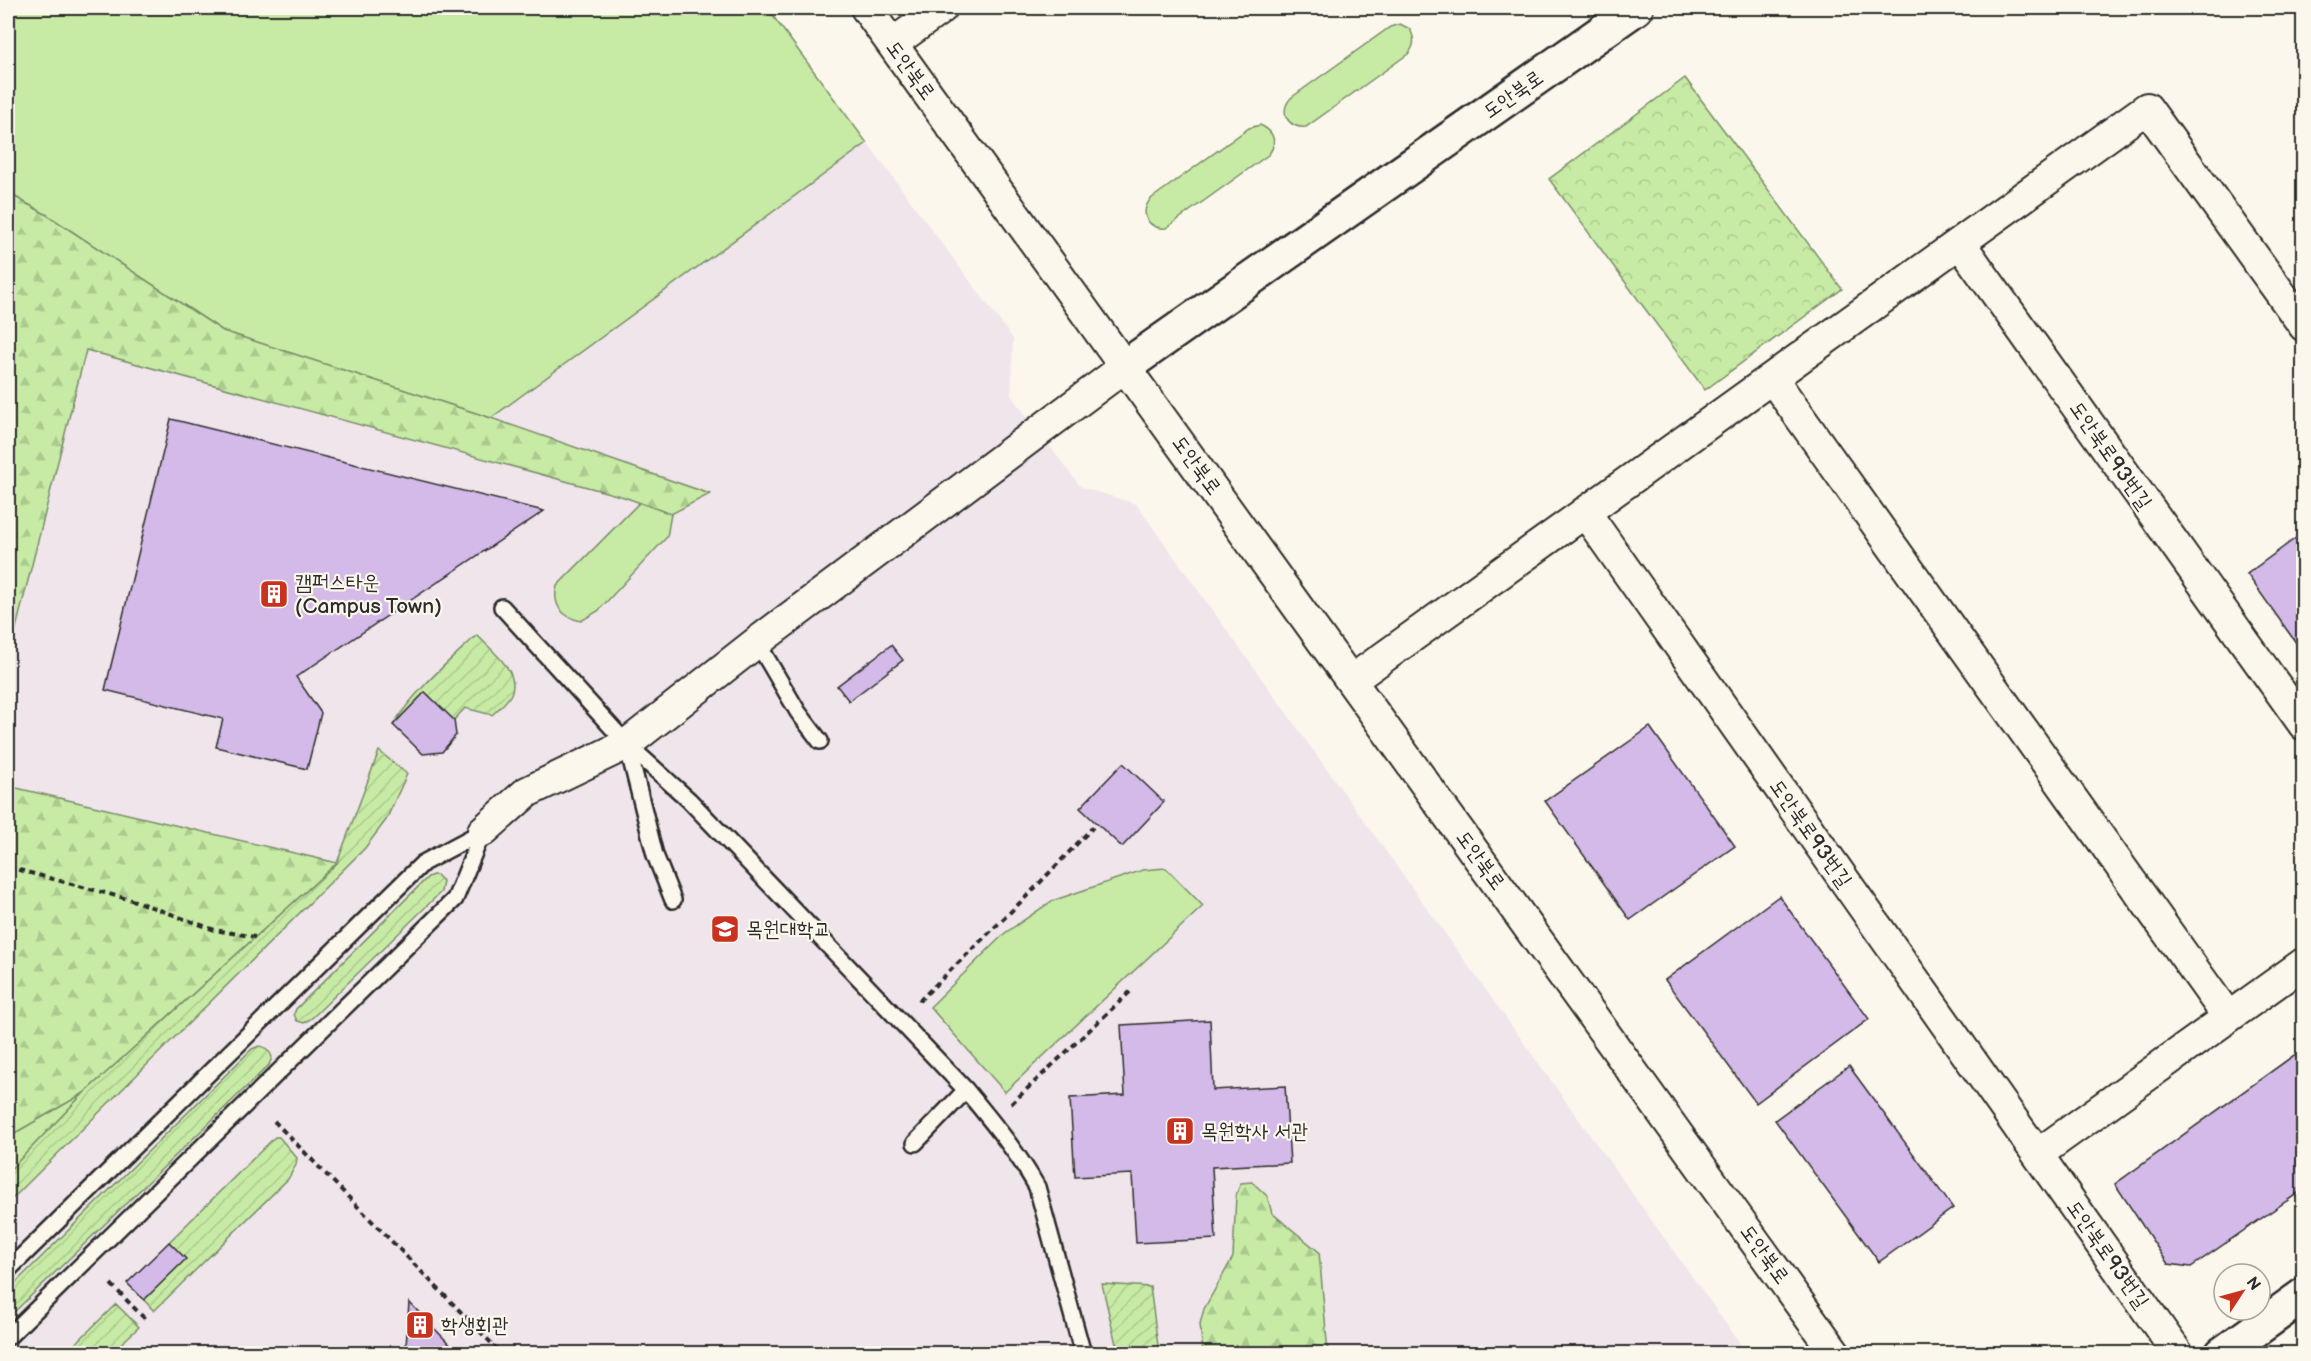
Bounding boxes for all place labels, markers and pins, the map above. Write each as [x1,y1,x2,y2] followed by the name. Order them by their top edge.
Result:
[295,570,442,619] place label: 캠퍼스타운 (Campus Town)
[258,578,290,610] building icon: 캠퍼스타운 (Campus Town)
[709,913,741,945] school or university icon: 목원대학교
[746,917,831,942] place label: 목원대학교
[1164,1115,1196,1147] building icon: 목원학사 서관
[1201,1119,1308,1144] place label: 목원학사 서관
[404,1309,436,1341] building icon: 학생회관
[441,1313,509,1338] place label: 학생회관

